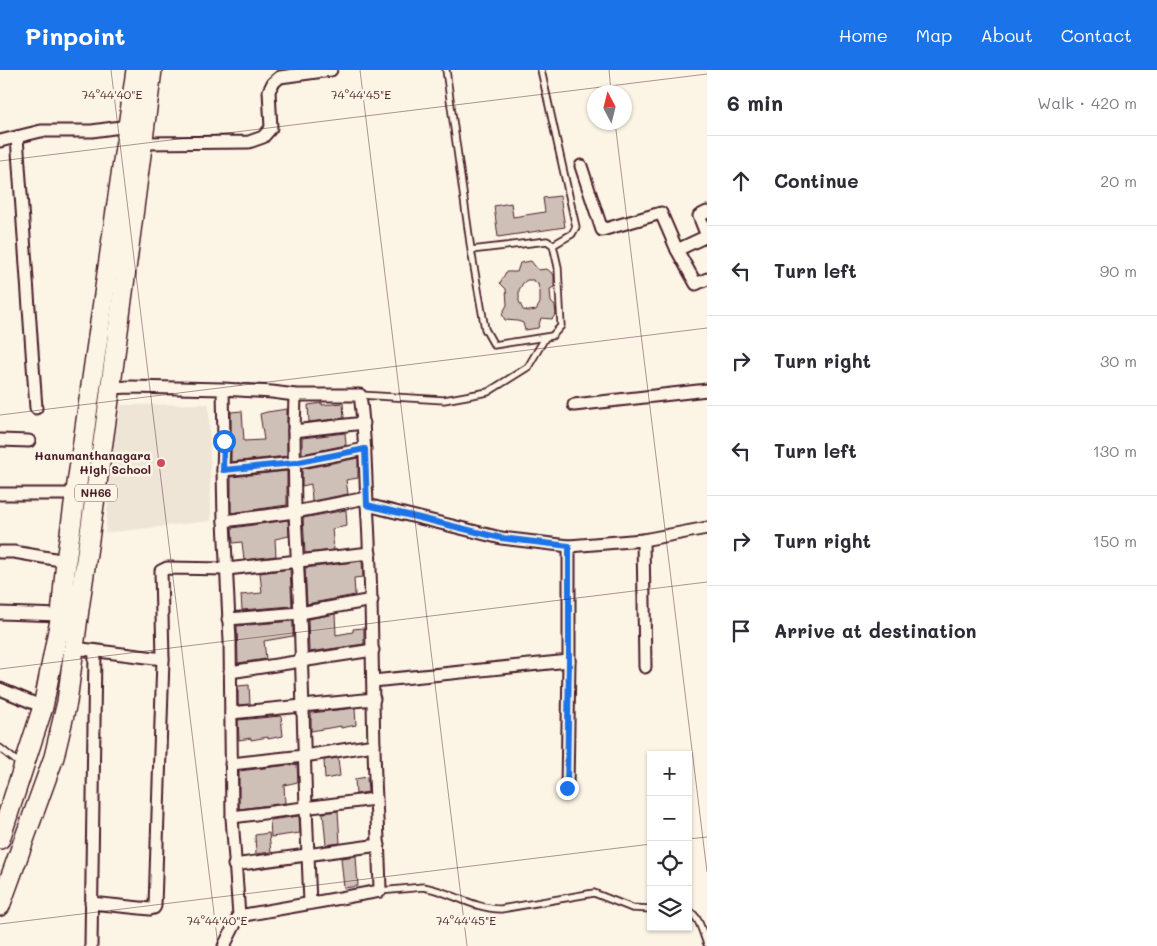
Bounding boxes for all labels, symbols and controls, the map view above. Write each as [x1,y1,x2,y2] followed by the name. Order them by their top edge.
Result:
[25,20,126,51] text: Pinpoint
[839,23,888,47] text: Home
[916,23,952,47] text: Map
[980,23,1033,47] text: About
[1061,23,1132,47] text: Contact
[587,85,632,130] north arrow
[82,86,142,102] text: 74°44'40"E
[331,86,391,102] text: 74°44'45"E
[727,89,783,116] text: 6 min
[1037,92,1137,113] text: Walk · 420 m
[727,167,755,195] icon: ahead
[774,168,859,193] text: Continue
[1100,170,1137,191] text: 20 m
[727,257,755,285] icon: left
[774,258,857,283] text: Turn left
[1100,260,1137,281] text: 90 m
[727,347,755,375] icon: right
[774,348,871,373] text: Turn right
[1100,350,1137,371] text: 30 m
[213,430,236,453] route start
[727,437,755,465] icon: left
[774,438,857,463] text: Turn left
[1093,440,1137,461] text: 130 m
[34,447,151,477] place label: Hanumanthanagara High School
[155,457,167,469] marker: Hanumanthanagara High School
[75,484,117,502] road number: NH66
[727,527,755,555] icon: right
[774,528,871,553] text: Turn right
[1093,530,1137,551] text: 150 m
[727,617,755,645] icon: arrive
[774,618,977,643] text: Arrive at destination
[647,751,692,931] map controls
[647,751,692,796] button: +
[556,777,579,800] route end
[647,796,692,841] button: −
[647,841,692,886] button: locate
[647,886,692,931] button: layers
[187,912,247,928] text: 74°44'40"E
[436,912,496,928] text: 74°44'45"E

